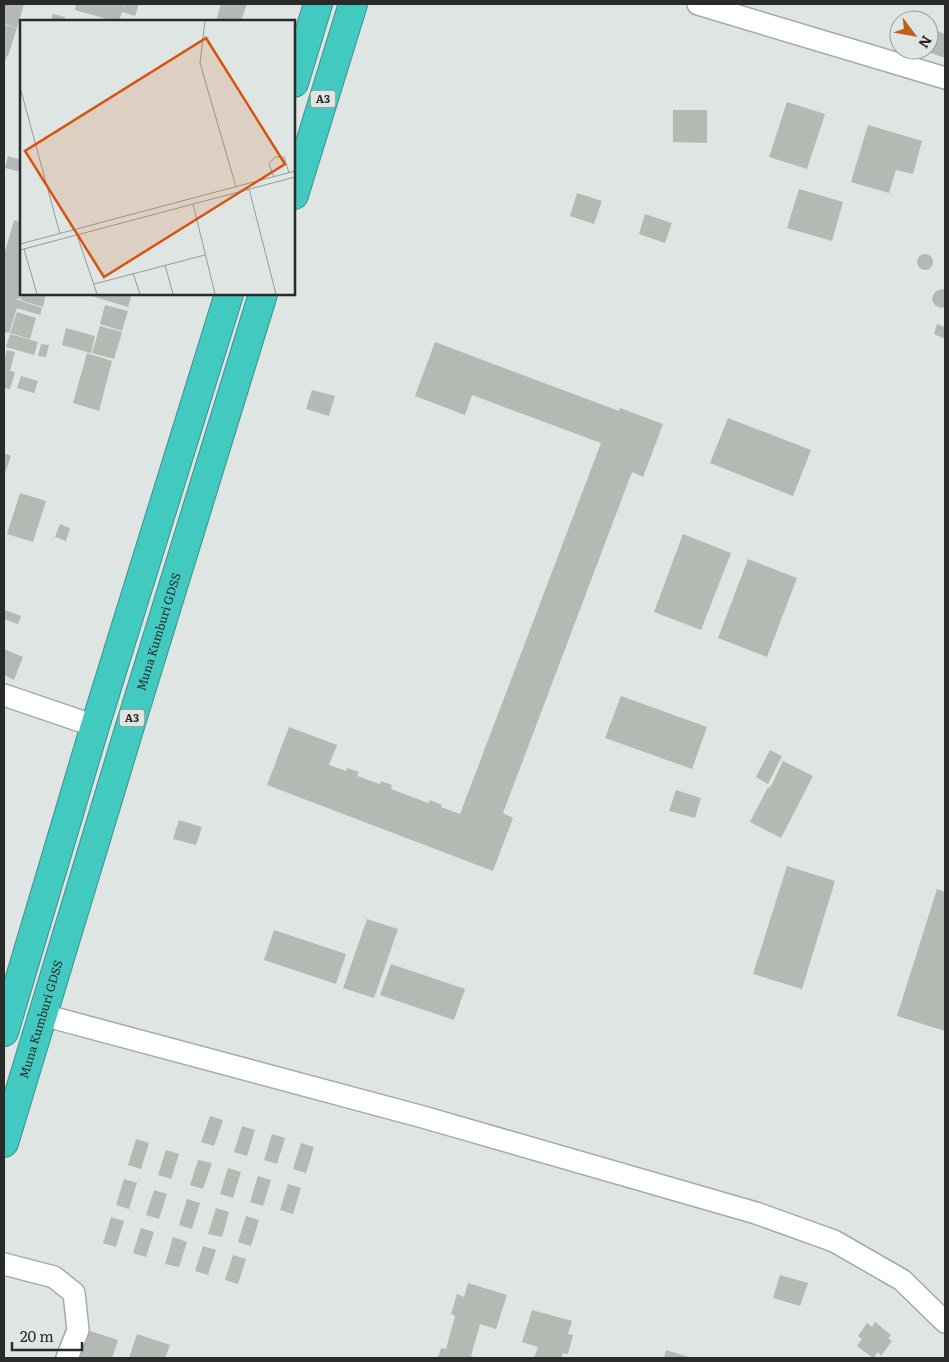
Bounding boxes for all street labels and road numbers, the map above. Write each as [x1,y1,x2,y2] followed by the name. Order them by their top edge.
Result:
[310,90,336,108] road number: A3
[131,570,185,693] street label: Muna Kumburi GDSS
[120,710,144,726] road number: A3
[14,958,67,1081] street label: Muna Kumburi GDSS

